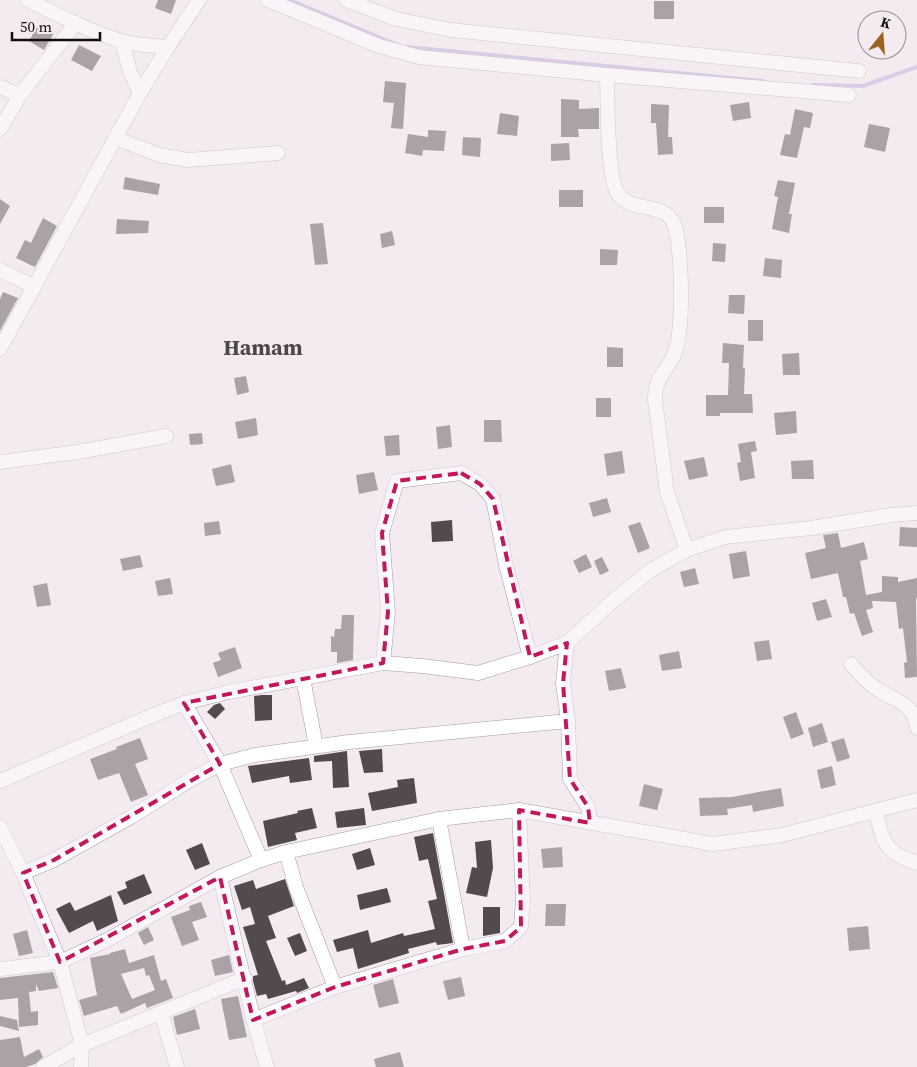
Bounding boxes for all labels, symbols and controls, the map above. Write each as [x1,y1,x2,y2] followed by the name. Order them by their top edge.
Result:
[12,10,100,42] scale bar
[857,10,907,60] north arrow
[878,12,894,34] text: K
[20,16,52,37] text: 50 m
[223,332,303,362] district label: Hamam

